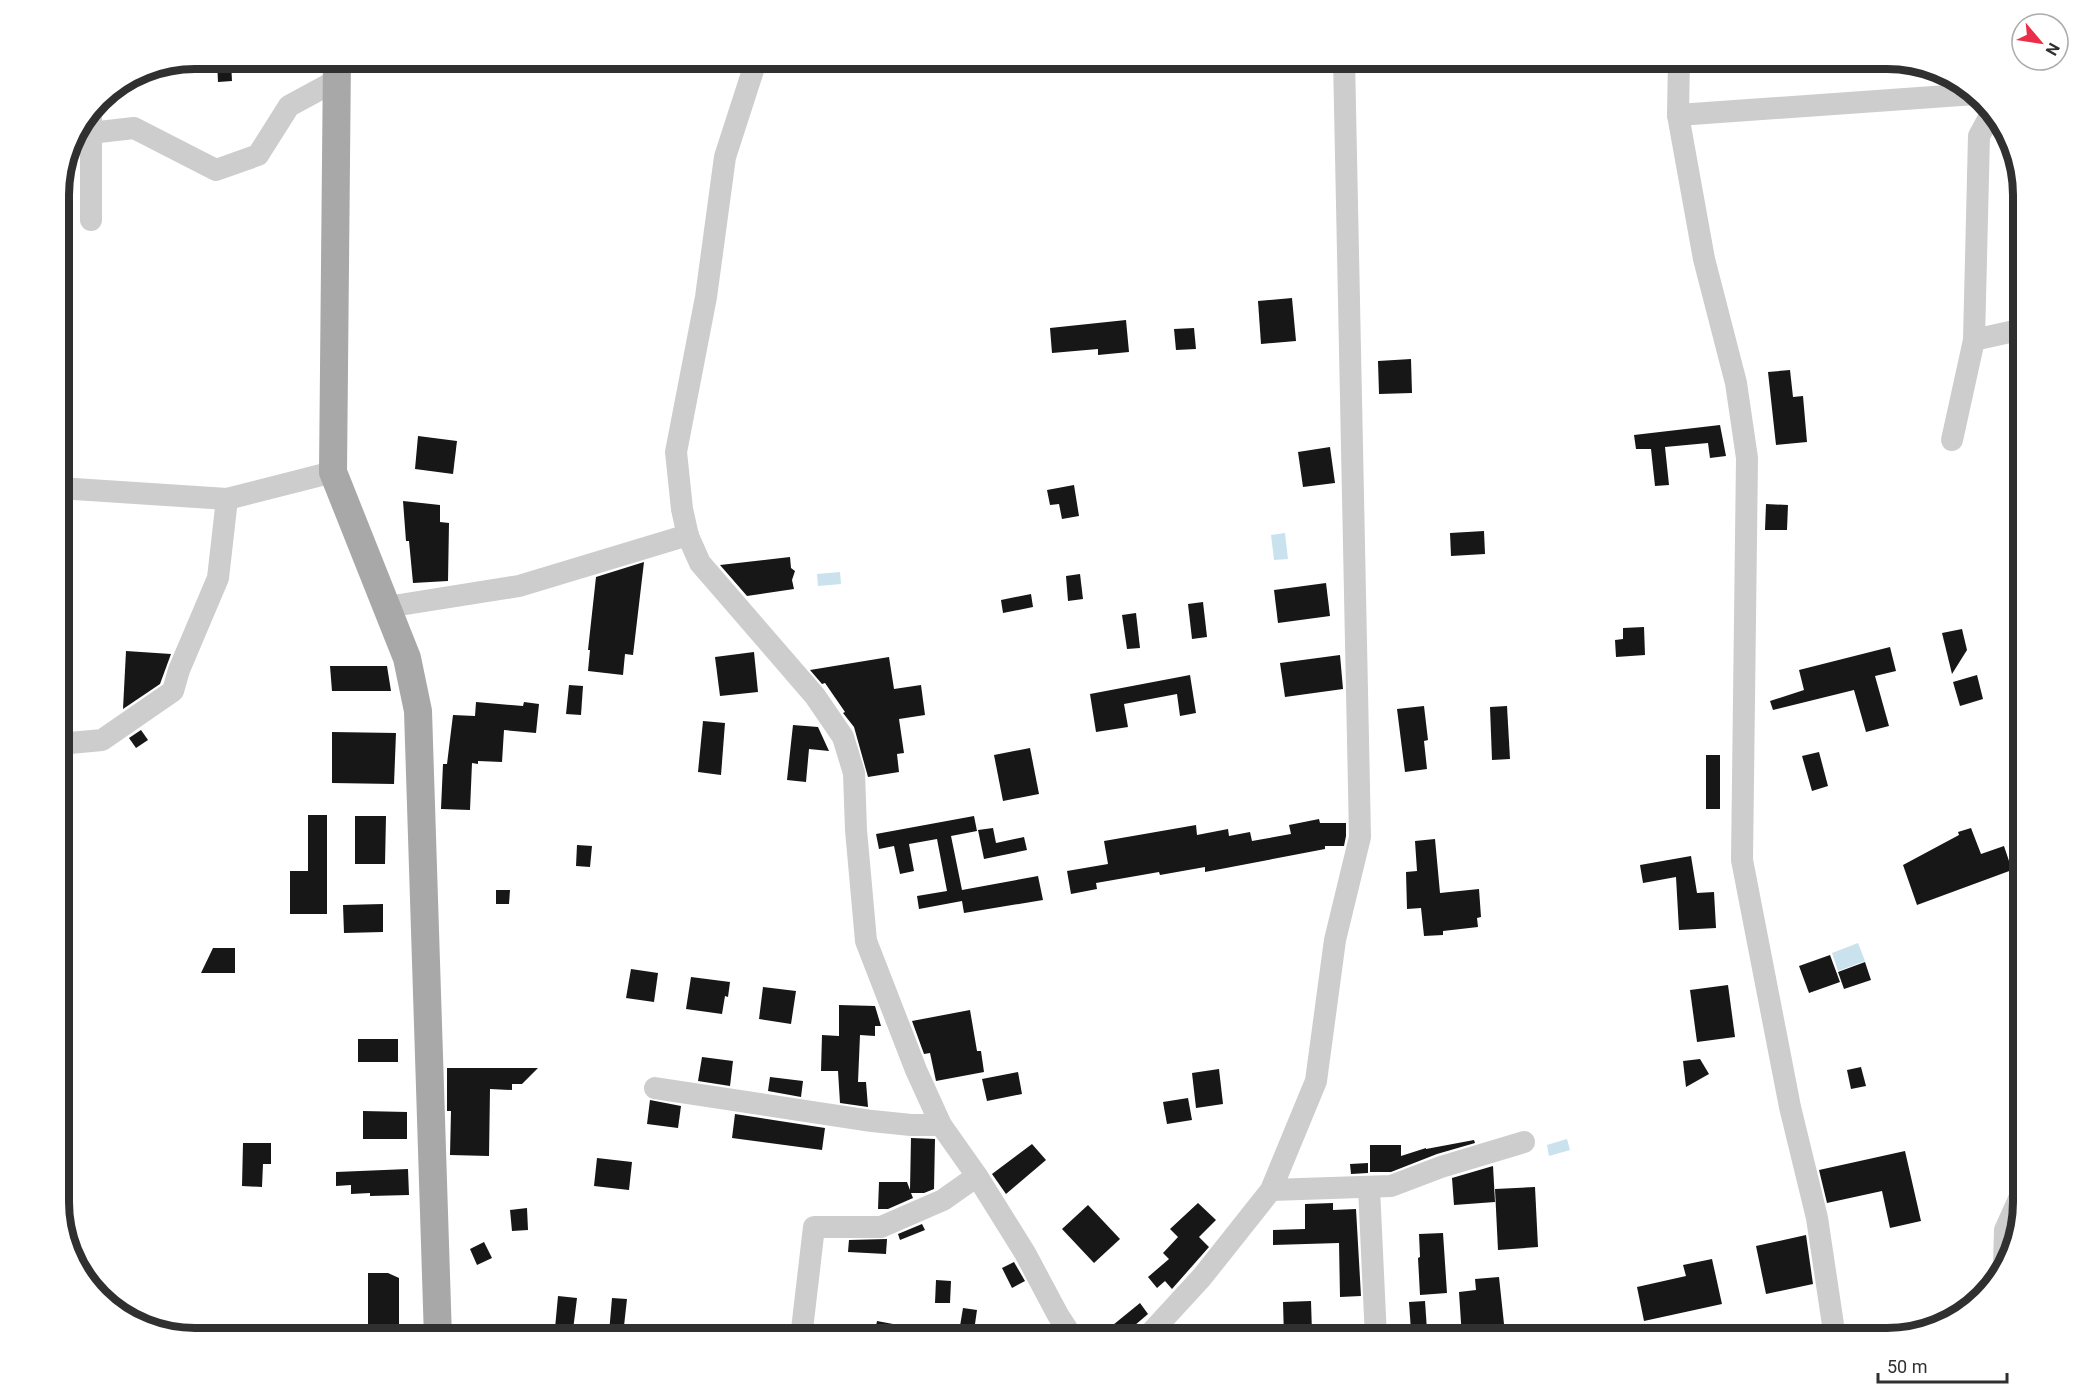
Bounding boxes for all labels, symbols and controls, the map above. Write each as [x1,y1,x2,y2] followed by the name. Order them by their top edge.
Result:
[2010,12,2070,72] north arrow
[2042,39,2064,59] text: N
[1878,1346,2007,1384] scale bar
[1887,1356,1927,1377] text: 50 m

